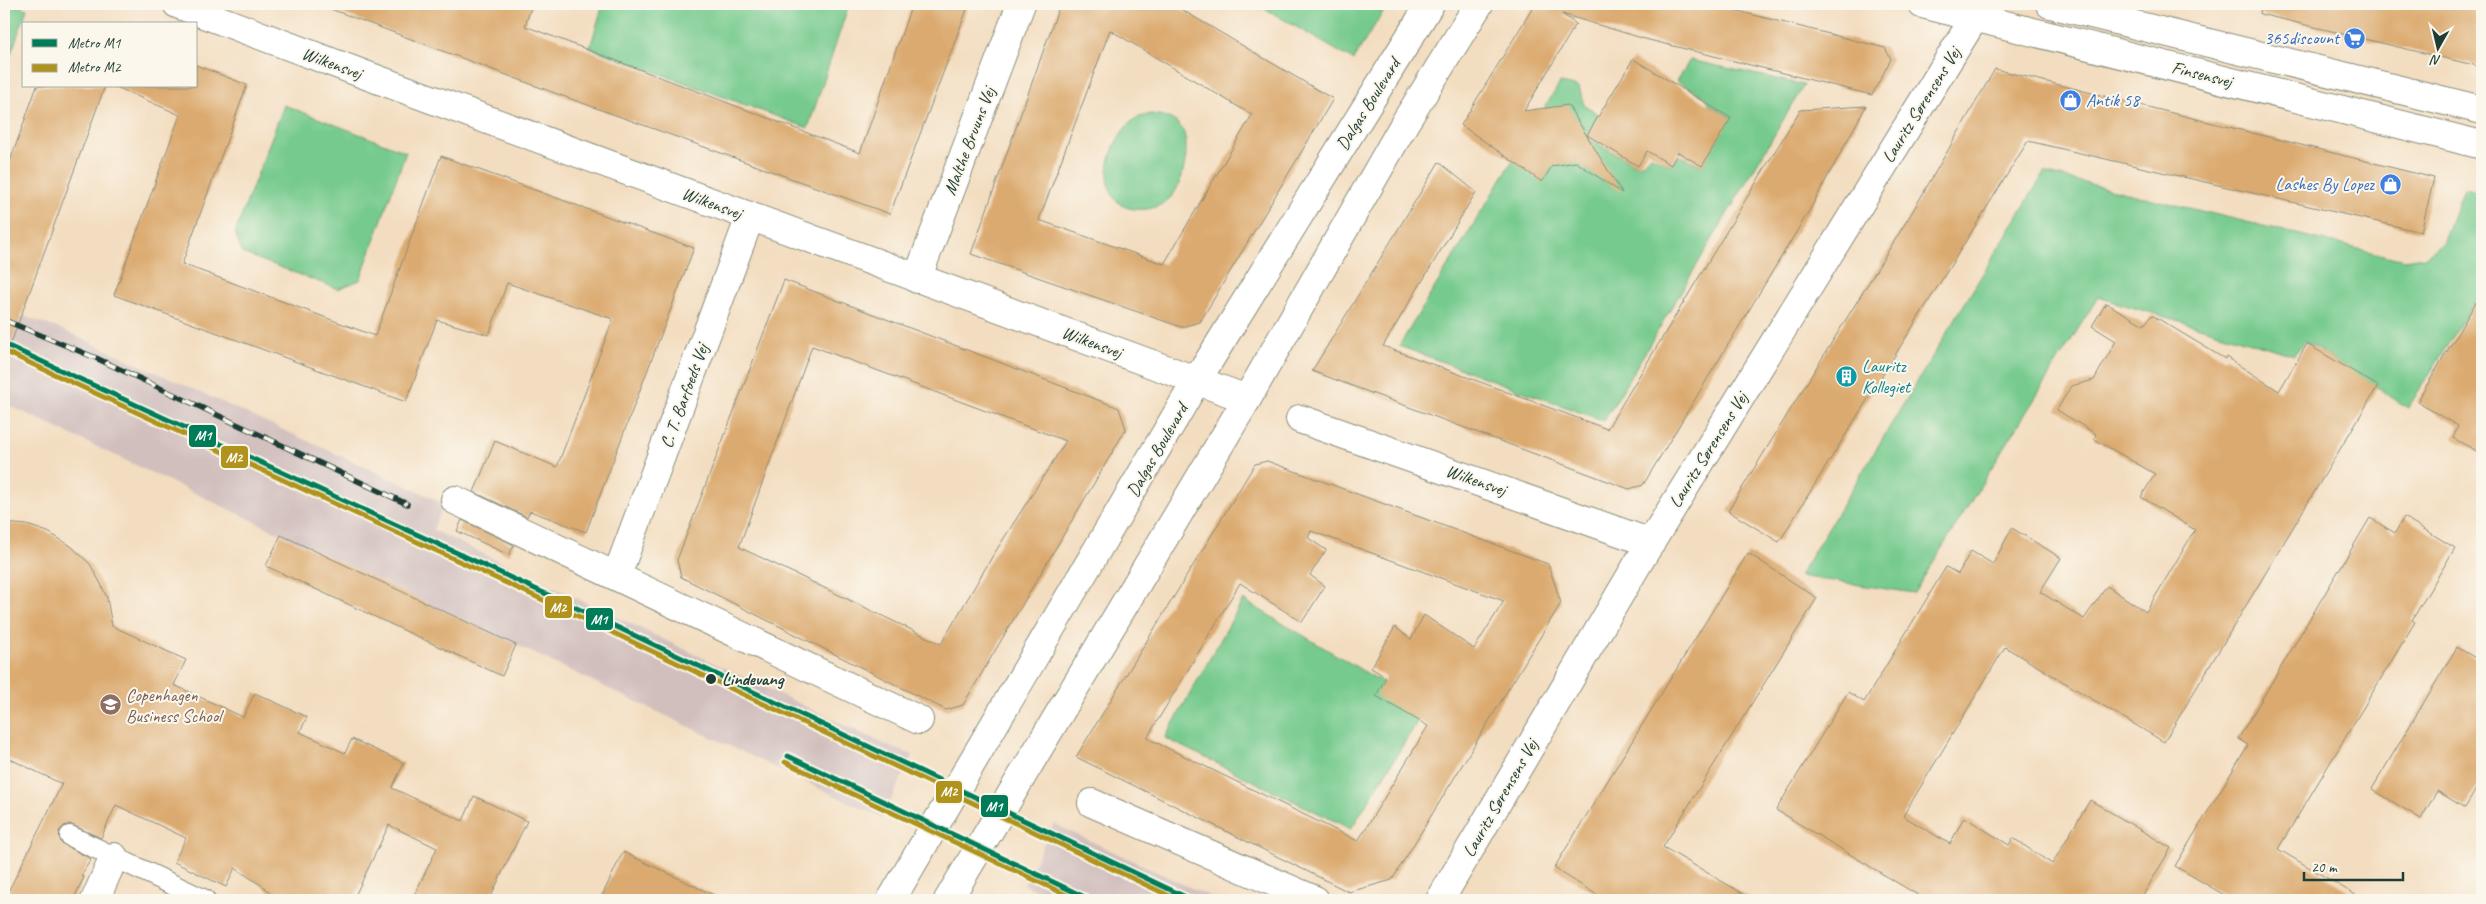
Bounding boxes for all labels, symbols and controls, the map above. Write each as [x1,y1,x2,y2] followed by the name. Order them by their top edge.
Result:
[22,22,198,88] legend
[2414,22,2464,72] north arrow
[2343,26,2367,50] supermarket icon: 365discount
[2264,27,2341,49] place label: 365discount
[68,34,122,53] text: Metro M1
[1877,41,1967,167] street label: Lauritz Sørensens Vej
[299,42,367,85] street label: Wilkensvej
[2428,51,2442,69] text: N
[1331,52,1406,154] street label: Dalgas Boulevard
[2169,56,2237,93] street label: Finsensvej
[68,58,122,77] text: Metro M2
[938,82,1000,198] street label: Malthe Bruuns Vej
[2058,88,2082,112] shop icon: Antik 58
[2086,89,2141,111] place label: Antik 58
[2378,172,2402,196] shop icon: Lashes By Lopez
[2276,173,2375,195] place label: Lashes By Lopez
[679,182,747,225] street label: Wilkensvej
[1059,321,1127,364] street label: Wilkensvej
[655,339,714,451] street label: C. T. Barfoeds Vej
[1862,355,1912,398] place label: Lauritz Kollegiet
[1834,364,1858,388] building icon: Lauritz Kollegiet
[1664,386,1754,512] street label: Lauritz Sørensens Vej
[1122,397,1194,500] street label: Dalgas Boulevard
[188,424,217,448] line badge: M1
[195,427,213,444] text: M1
[220,445,249,469] line badge: M2
[226,449,244,466] text: M2
[1443,459,1511,501] street label: Wilkensvej
[544,595,573,619] line badge: M2
[550,599,568,616] text: M2
[585,607,614,631] line badge: M1
[591,611,609,628] text: M1
[722,668,786,690] place label: Lindevang
[704,672,718,686] marker: Lindevang
[126,684,224,727] place label: Copenhagen Business School
[98,693,122,717] school or university icon: Copenhagen Business School
[1457,733,1544,861] street label: Lauritz Sørensens Vej
[935,780,963,804] line badge: M2
[941,783,959,800] text: M2
[980,794,1009,818] line badge: M1
[986,798,1004,815] text: M1
[2304,849,2402,881] scale bar
[2311,858,2338,877] text: 20 m

